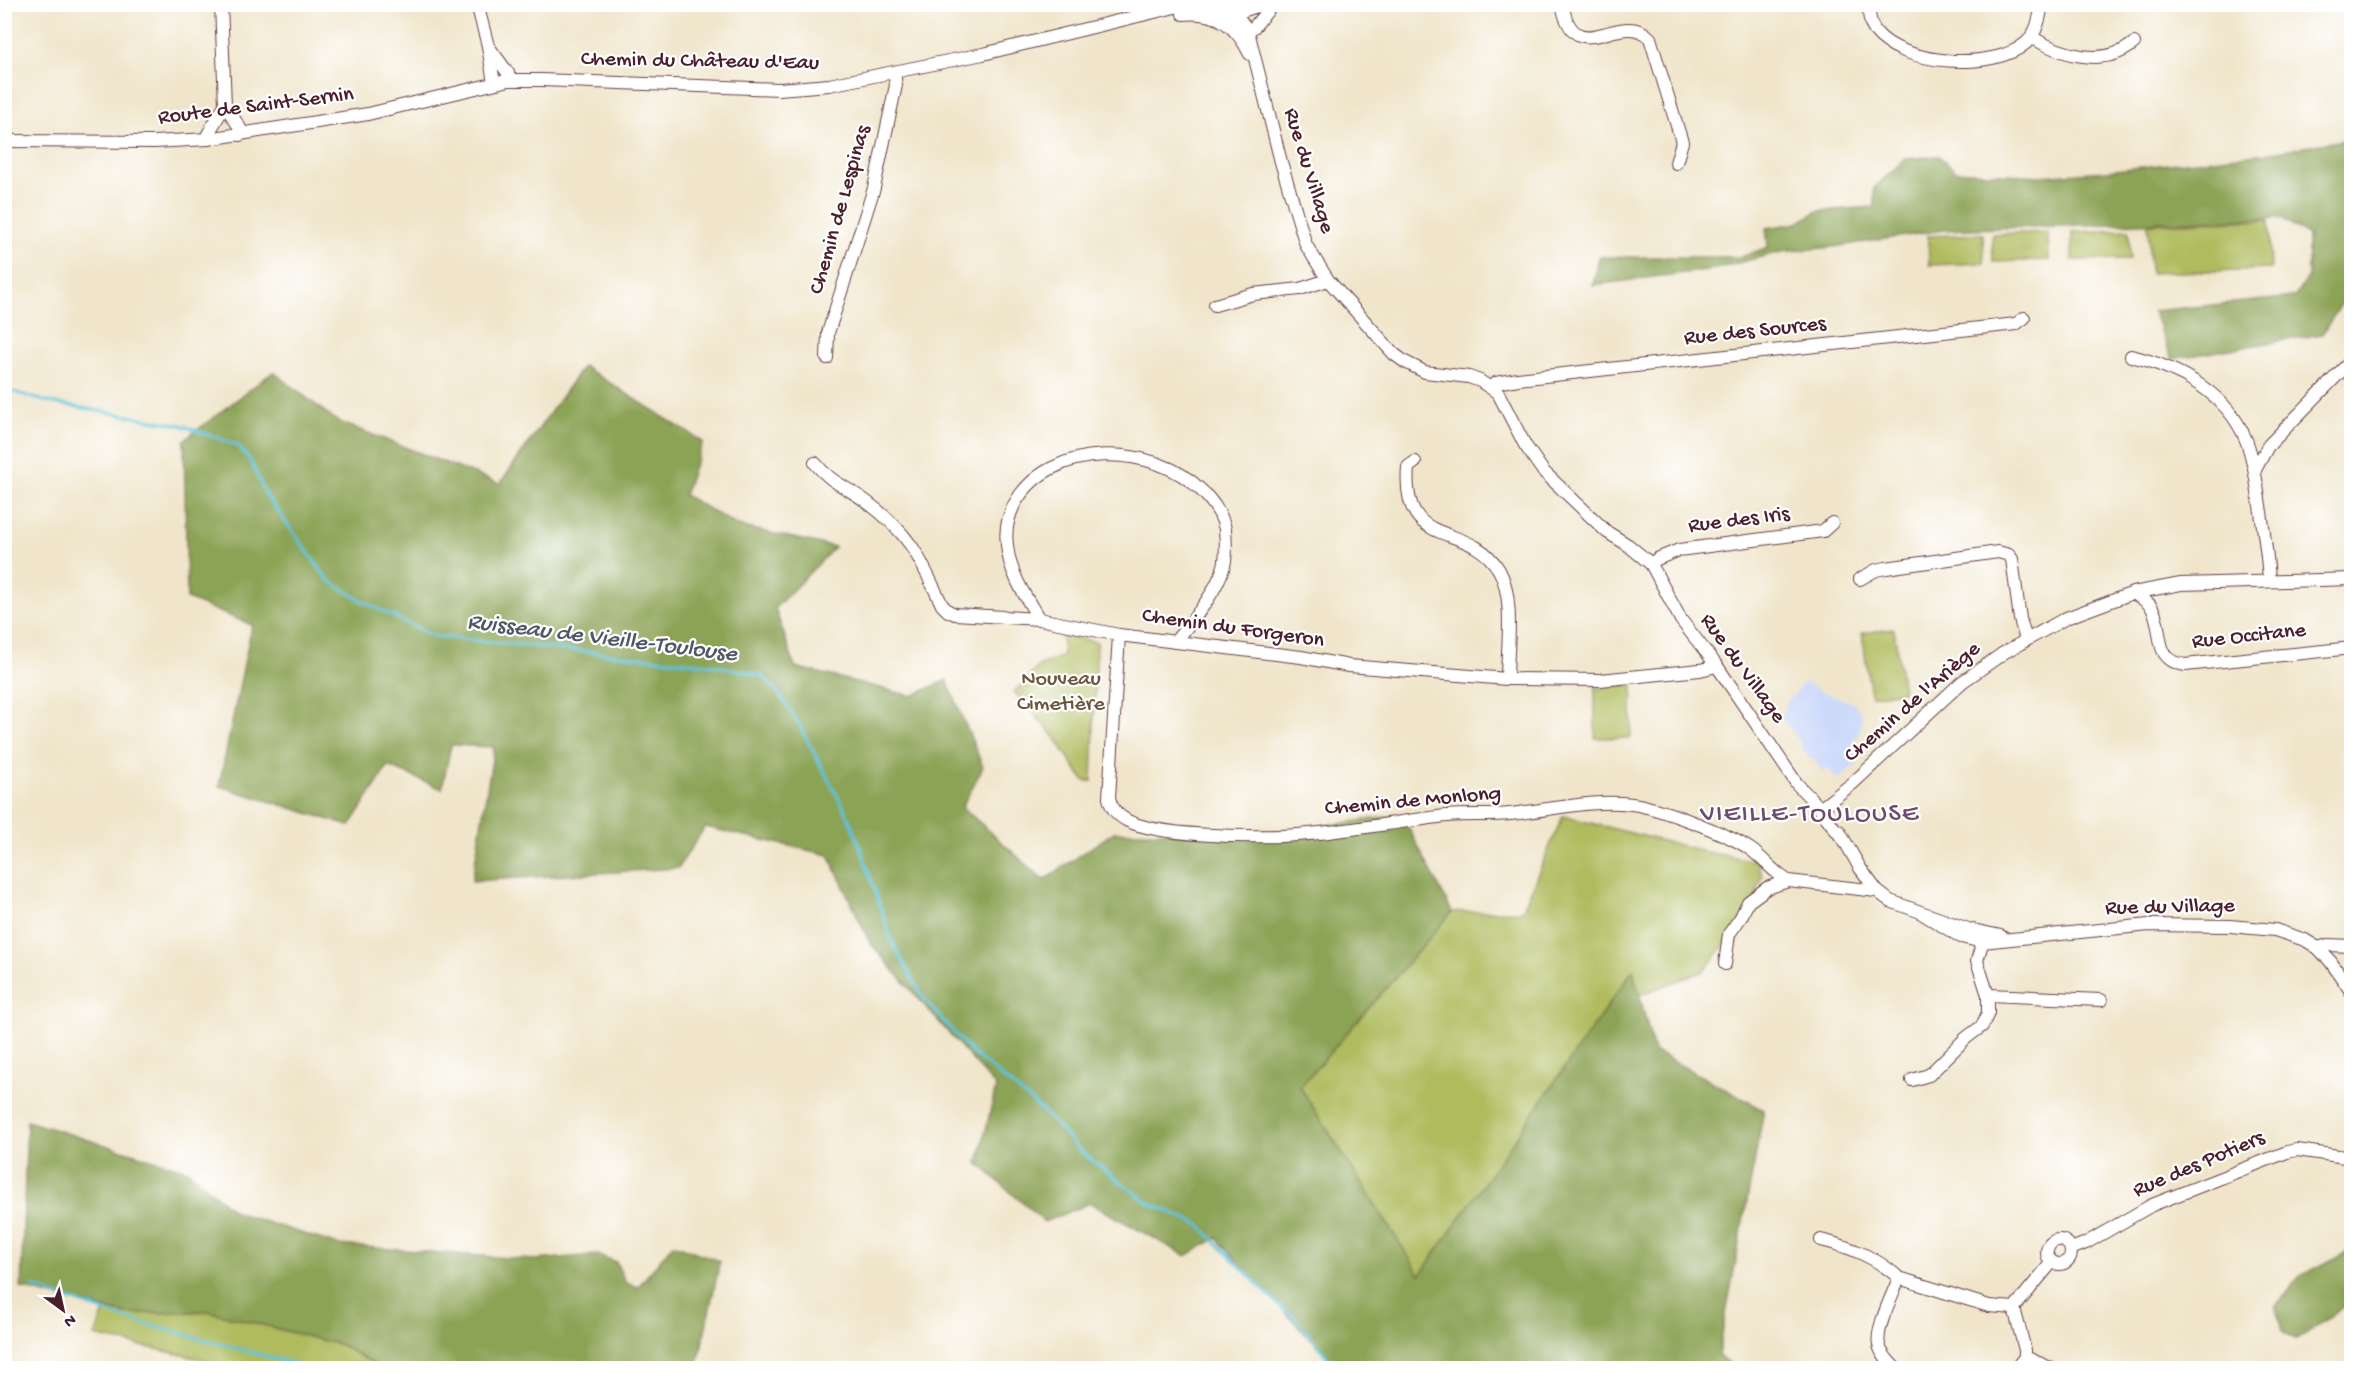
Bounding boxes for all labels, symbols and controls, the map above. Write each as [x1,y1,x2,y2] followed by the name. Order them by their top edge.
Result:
[581,47,819,77] street label: Chemin du Château d'Eau
[157,82,356,132] street label: Route de Saint-Sernin
[1277,105,1340,237] street label: Rue du Village
[804,122,878,297] street label: Chemin de Lespinas
[1683,312,1828,352] street label: Rue des Sources
[1687,502,1792,540] street label: Rue des Iris
[1140,603,1326,655] street label: Chemin du Forgeron
[466,608,740,670] water label: Ruisseau de Vieille-Toulouse
[1693,609,1791,730] street label: Rue du Village
[2191,618,2308,656] street label: Rue Occitane
[1840,636,1987,769] street label: Chemin de l'Ariège
[1017,667,1106,718] park label: Nouveau Cimetière
[1324,781,1502,823] street label: Chemin de Monlong
[1699,800,1920,831] district label: VIEILLE-TOULOUSE
[2105,894,2236,922] street label: Rue du Village
[2129,1125,2270,1204] street label: Rue des Potiers
[33,1280,93,1340] north arrow
[59,1309,79,1331] text: N

